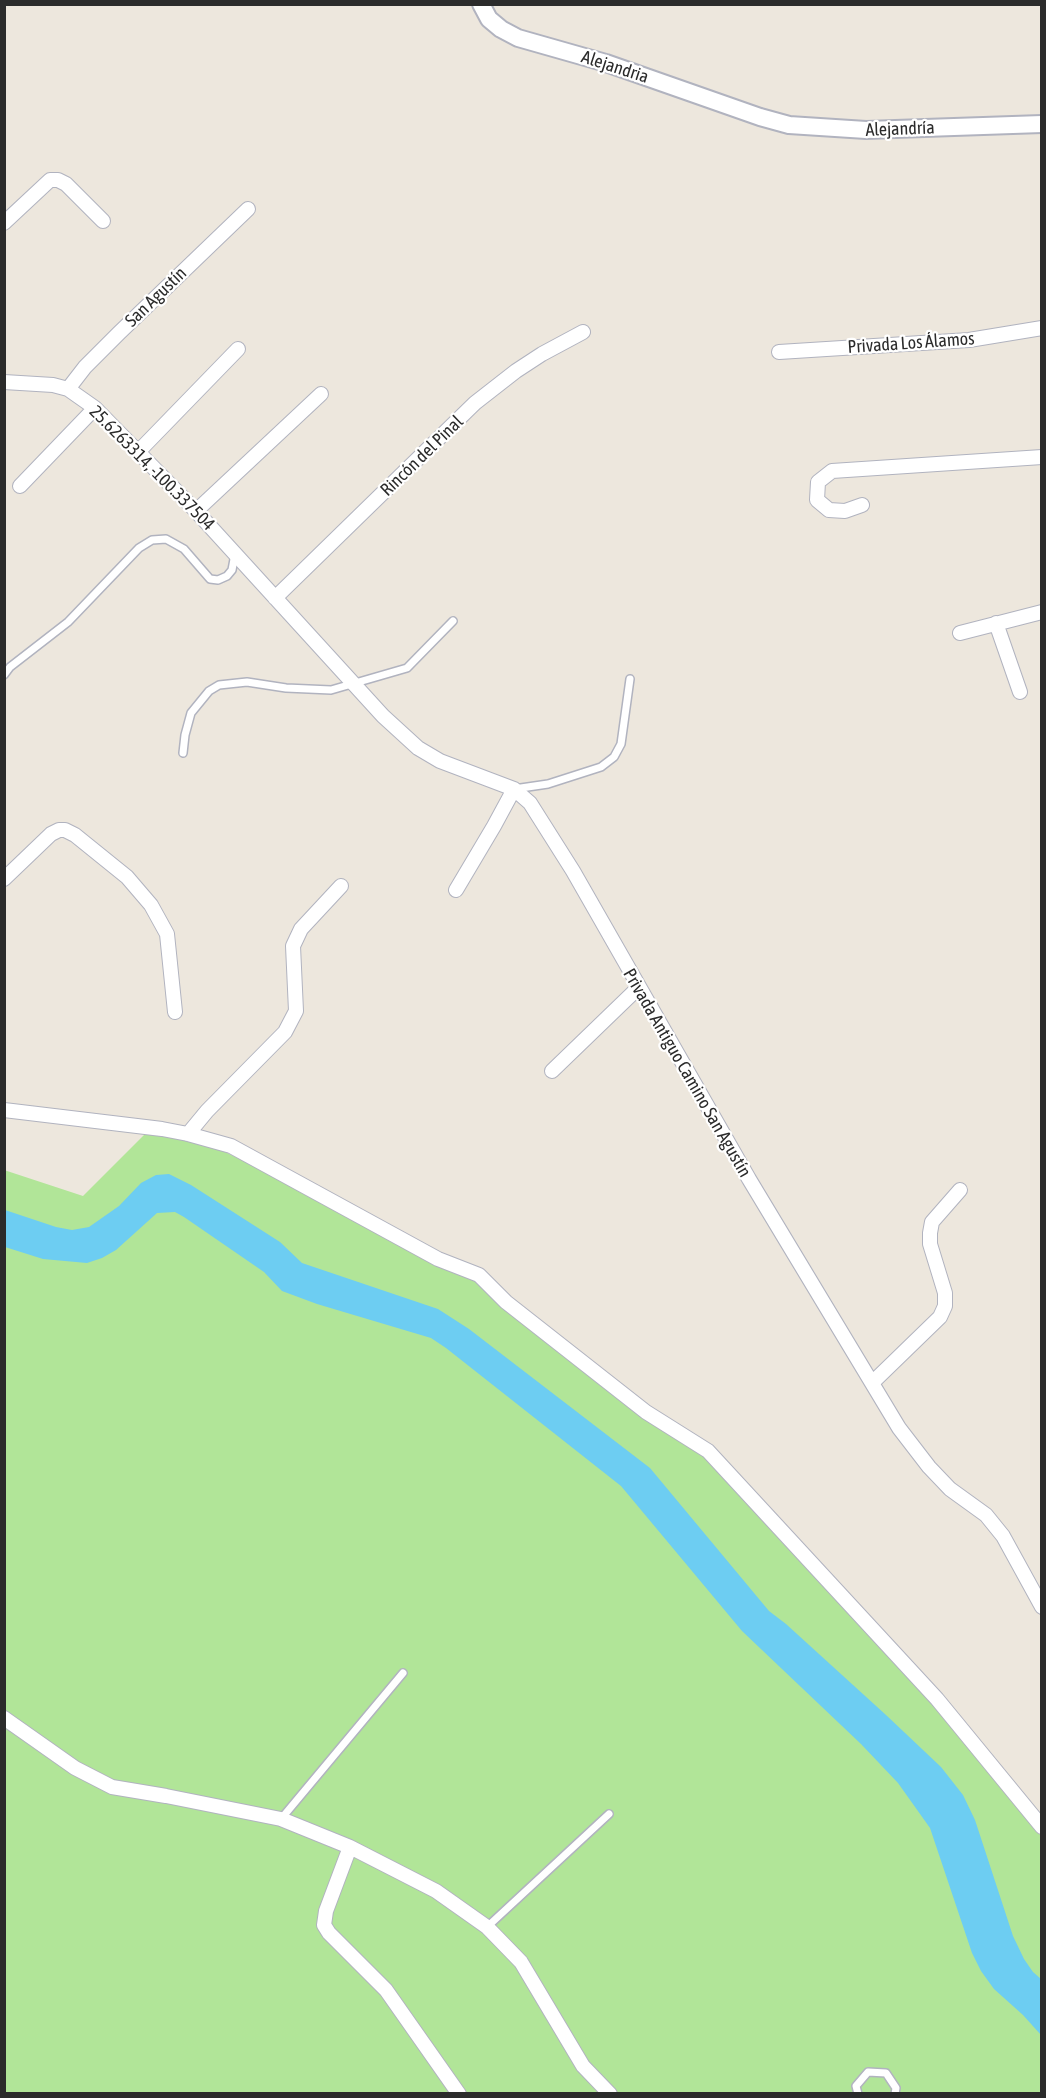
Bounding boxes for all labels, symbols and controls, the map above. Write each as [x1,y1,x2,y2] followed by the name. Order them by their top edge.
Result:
[579,46,651,88] street label: Alejandria
[865,117,935,141] street label: Alejandría
[121,263,191,331] street label: San Agustín
[847,328,975,358] street label: Privada Los Álamos
[85,401,219,535] street label: 25.6263314, -100.337504
[376,411,468,501] street label: Rincón del Pinal
[618,965,756,1181] street label: Privada Antiguo Camino San Agustín

